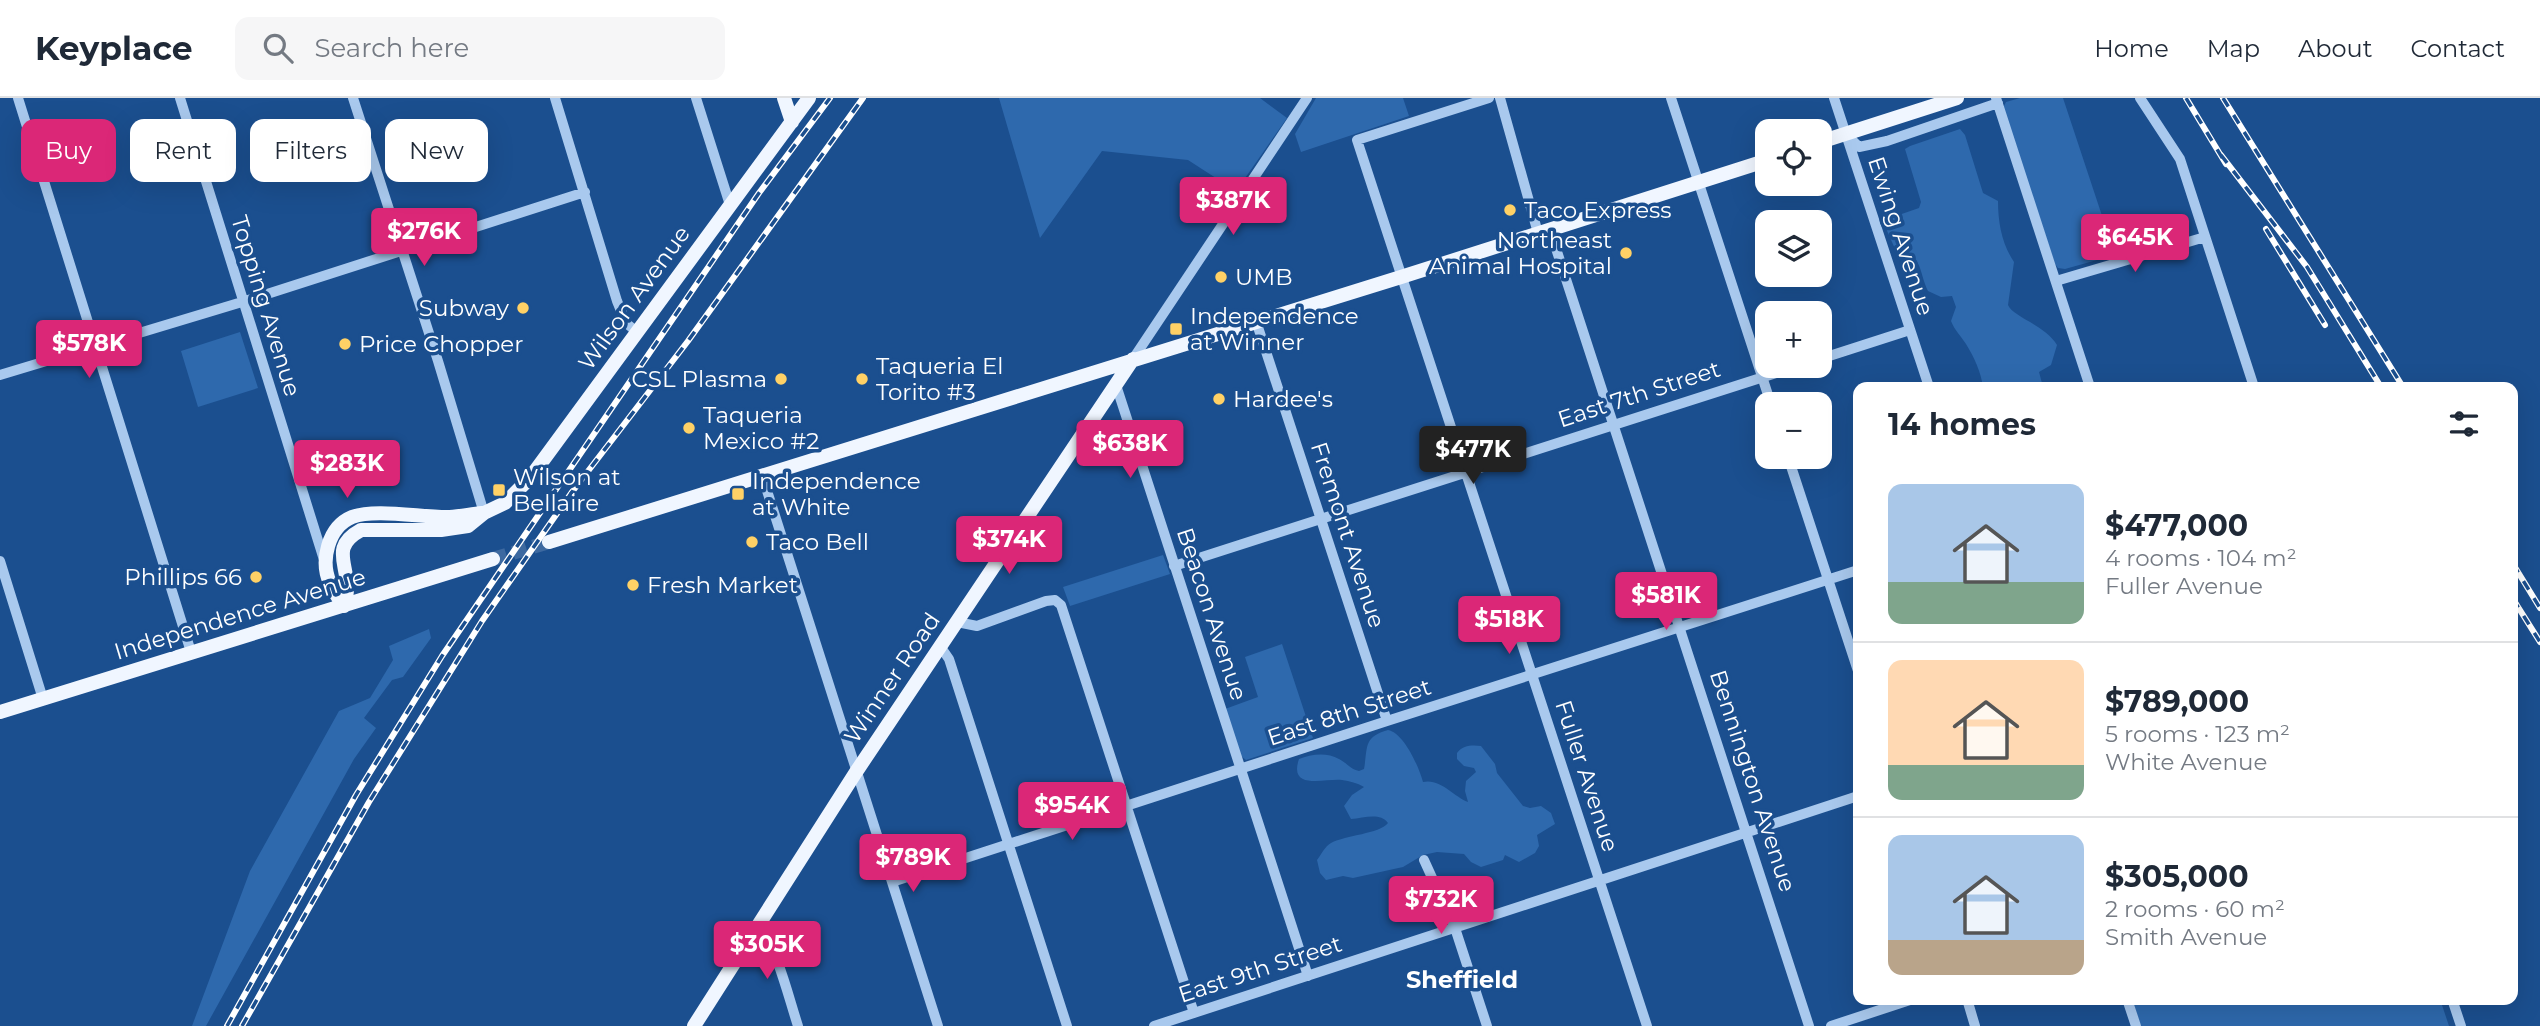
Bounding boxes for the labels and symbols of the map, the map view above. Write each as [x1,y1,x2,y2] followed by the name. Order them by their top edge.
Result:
[1862,153,1940,319] street label: Ewing Avenue
[1184,178,1282,237] pin: $387K
[1524,196,1672,224] place label: Taco Express
[1502,202,1518,218] marker: Taco Express
[375,208,473,268] pin: $276K
[225,212,307,400] street label: Topping Avenue
[2086,214,2184,274] pin: $645K
[572,220,696,376] street label: Wilson Avenue
[1429,226,1612,280] place label: Northeast Animal Hospital
[1618,245,1634,261] marker: Northeast Animal Hospital
[1235,263,1293,291] place label: UMB
[1213,269,1229,285] marker: UMB
[419,294,510,322] place label: Subway
[515,300,531,316] marker: Subway
[1190,302,1359,356] place label: Independence at Winner
[40,320,138,380] pin: $578K
[1168,321,1184,337] marker: Independence at Winner
[359,330,523,358] place label: Price Chopper
[337,336,353,352] marker: Price Chopper
[876,352,1003,406] place label: Taqueria El Torito #3
[1554,355,1724,433] street label: East 7th Street
[632,365,767,393] place label: CSL Plasma
[773,371,789,387] marker: CSL Plasma
[854,371,870,387] marker: Taqueria El Torito #3
[1233,385,1333,413] place label: Hardee's
[1211,391,1227,407] marker: Hardee's
[703,401,819,455] place label: Taqueria Mexico #2
[681,420,697,436] marker: Taqueria Mexico #2
[1081,420,1179,480] pin: $638K
[1424,426,1522,486] pin: $477K
[1305,439,1391,631] street label: Fremont Avenue
[298,440,396,500] pin: $283K
[513,463,621,517] place label: Wilson at Bellaire
[752,467,921,521] place label: Independence at White
[491,482,507,498] marker: Wilson at Bellaire
[730,486,746,502] marker: Independence at White
[960,517,1058,576] pin: $374K
[1171,524,1253,704] street label: Beacon Avenue
[766,528,869,556] place label: Taco Bell
[744,534,760,550] marker: Taco Bell
[111,562,369,666] street label: Independence Avenue
[124,563,242,591] place label: Phillips 66
[248,569,264,585] marker: Phillips 66
[647,571,798,599] place label: Fresh Market
[1617,573,1715,632] pin: $581K
[625,577,641,593] marker: Fresh Market
[1460,596,1558,656] pin: $518K
[838,607,946,749] street label: Winner Road
[1704,667,1802,895] street label: Bennington Avenue
[1264,672,1434,752] street label: East 8th Street
[1549,697,1625,855] street label: Fuller Avenue
[1023,782,1121,842] pin: $954K
[864,834,962,894] pin: $789K
[1392,876,1490,936] pin: $732K
[718,922,816,981] pin: $305K
[1175,929,1345,1009] street label: East 9th Street
[1406,965,1518,994] district label: Sheffield

